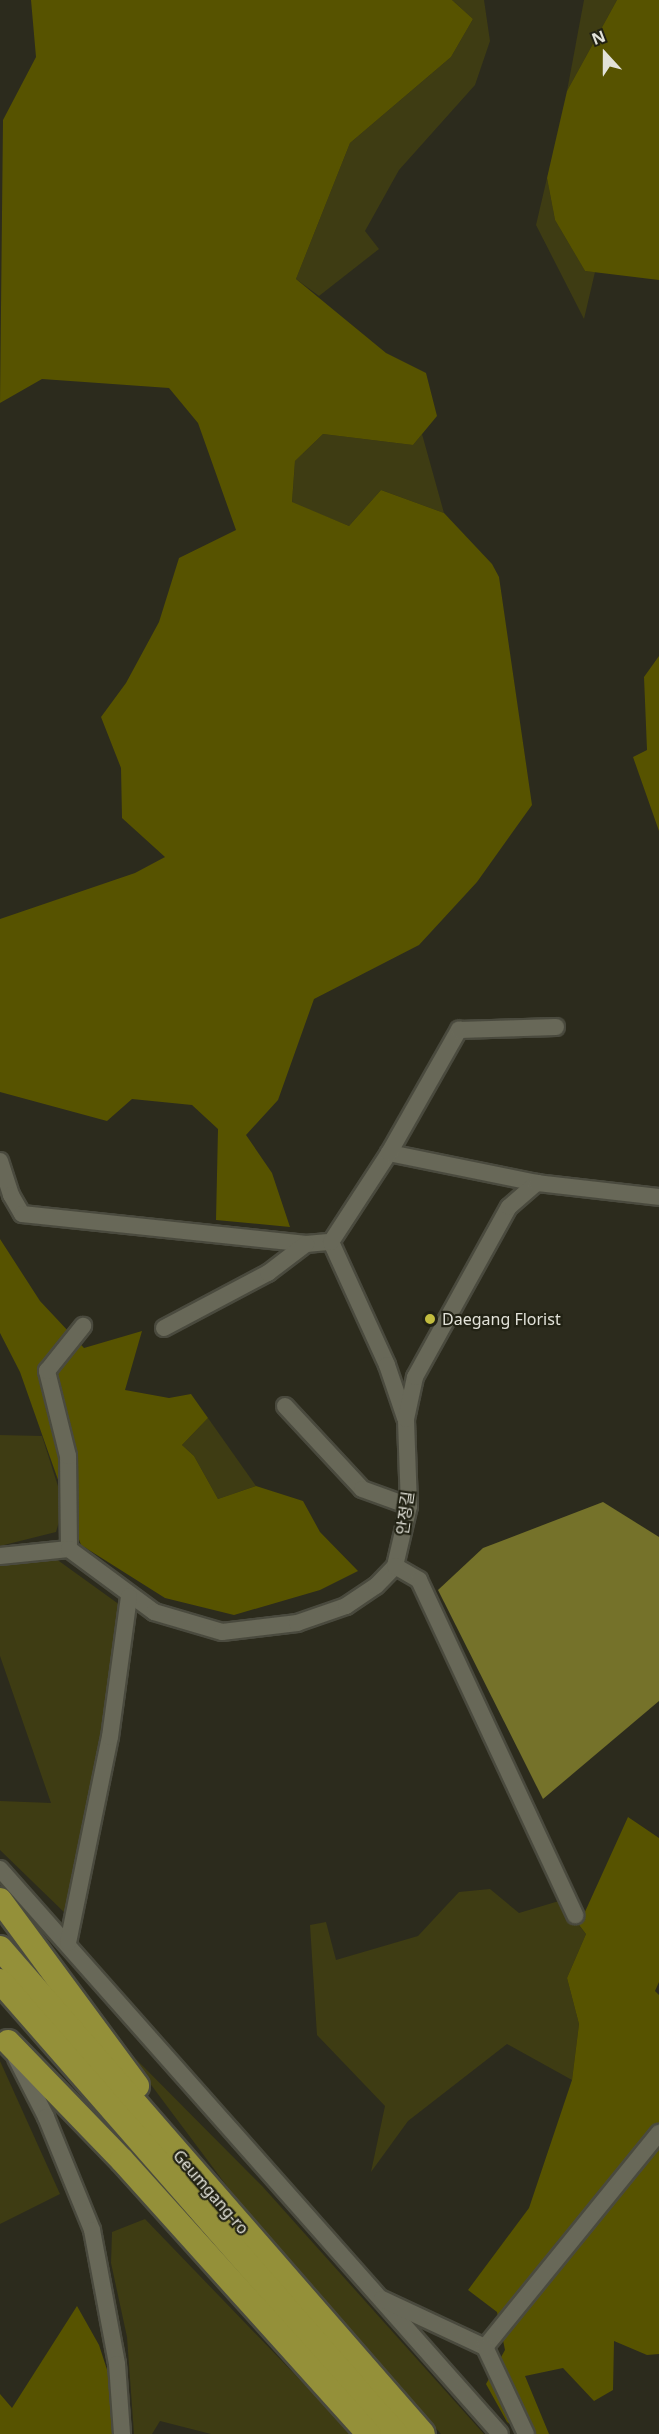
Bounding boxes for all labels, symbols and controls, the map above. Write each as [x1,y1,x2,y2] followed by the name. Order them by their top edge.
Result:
[575,24,635,84] north arrow
[589,25,609,50] text: N
[442,1309,561,1329] place label: Daegang Florist
[423,1312,437,1326] marker: Daegang Florist
[392,1490,418,1536] street label: 안정길
[169,2146,253,2238] street label: Geumgang-ro

